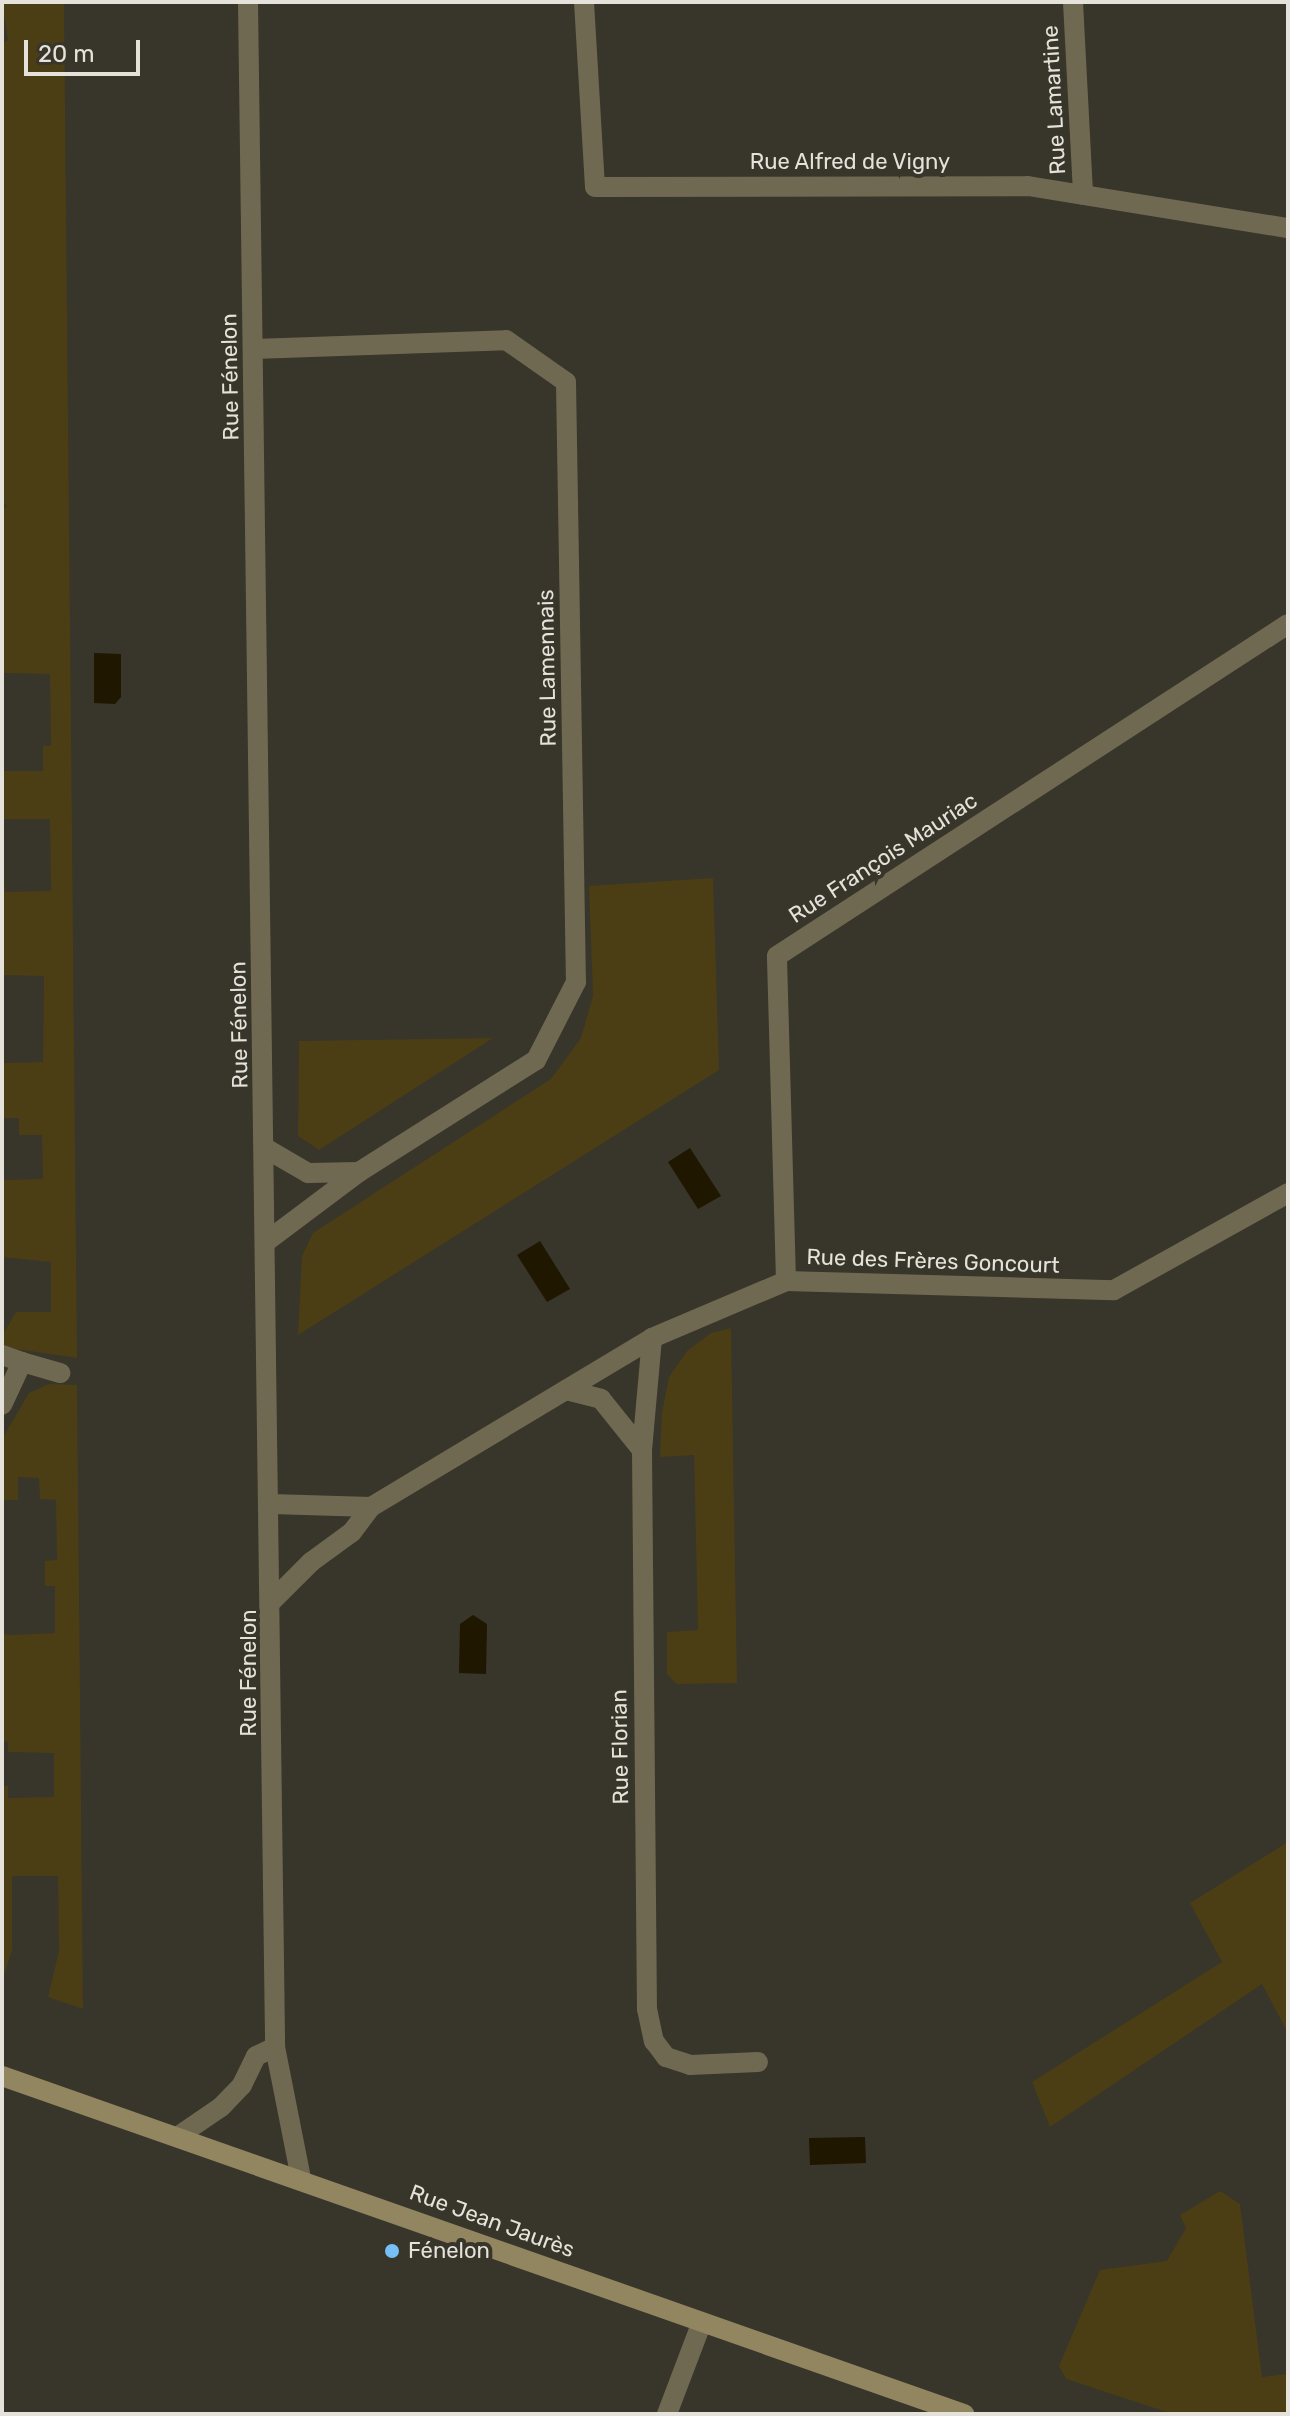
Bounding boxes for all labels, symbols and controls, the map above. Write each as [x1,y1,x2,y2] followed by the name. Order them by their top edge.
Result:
[28,24,144,74] scale bar
[1037,25,1071,175] street label: Rue Lamartine
[38,40,95,68] text: 20 m
[749,149,951,175] street label: Rue Alfred de Vigny
[216,313,244,441] street label: Rue Fénelon
[532,589,562,747] street label: Rue Lamennais
[784,787,982,929] street label: Rue François Mauriac
[225,961,253,1089] street label: Rue Fénelon
[806,1243,1060,1279] street label: Rue des Frères Goncourt
[236,1609,262,1737] street label: Rue Fénelon
[606,1689,634,1805] street label: Rue Florian
[406,2179,578,2263] street label: Rue Jean Jaurès
[408,2238,490,2264] place label: Fénelon
[383,2242,401,2260] marker: Fénelon

